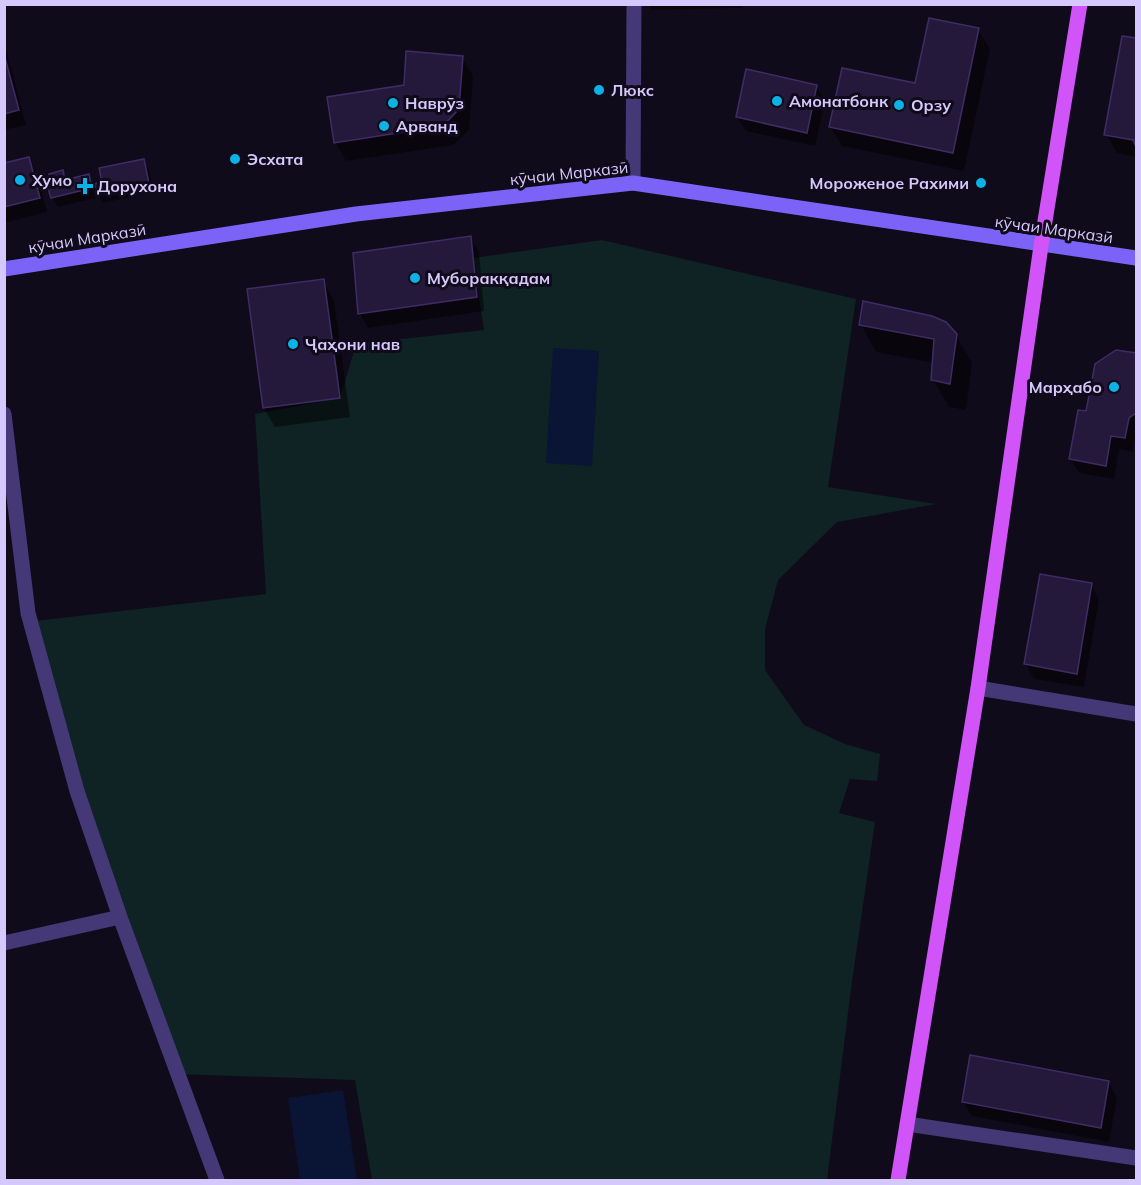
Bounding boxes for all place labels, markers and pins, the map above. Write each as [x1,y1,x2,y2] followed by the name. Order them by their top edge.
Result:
[611,80,654,100] place label: Люкс
[592,83,606,97] marker: Люкс
[789,91,889,111] place label: Амонатбонк
[405,93,464,113] place label: Наврӯз
[770,94,784,108] marker: Амонатбонк
[911,95,951,115] place label: Орзу
[386,96,400,110] marker: Наврӯз
[892,98,906,112] marker: Орзу
[396,116,458,136] place label: Арванд
[377,119,391,133] marker: Арванд
[247,149,303,169] place label: Эсхата
[228,152,242,166] marker: Эсхата
[31,170,72,190] place label: Хумо
[13,173,27,187] marker: Хумо
[810,173,969,193] place label: Мороженое Рахими
[97,176,177,196] place label: Дорухона
[974,176,988,190] marker: Мороженое Рахими
[78,179,92,193] marker: Дорухона
[427,268,550,288] place label: Муборакқадам
[408,271,422,285] marker: Муборакқадам
[305,334,400,354] place label: Ҷаҳони нав
[286,337,300,351] marker: Ҷаҳони нав
[1029,377,1102,397] place label: Марҳабо
[1107,380,1121,394] marker: Марҳабо

